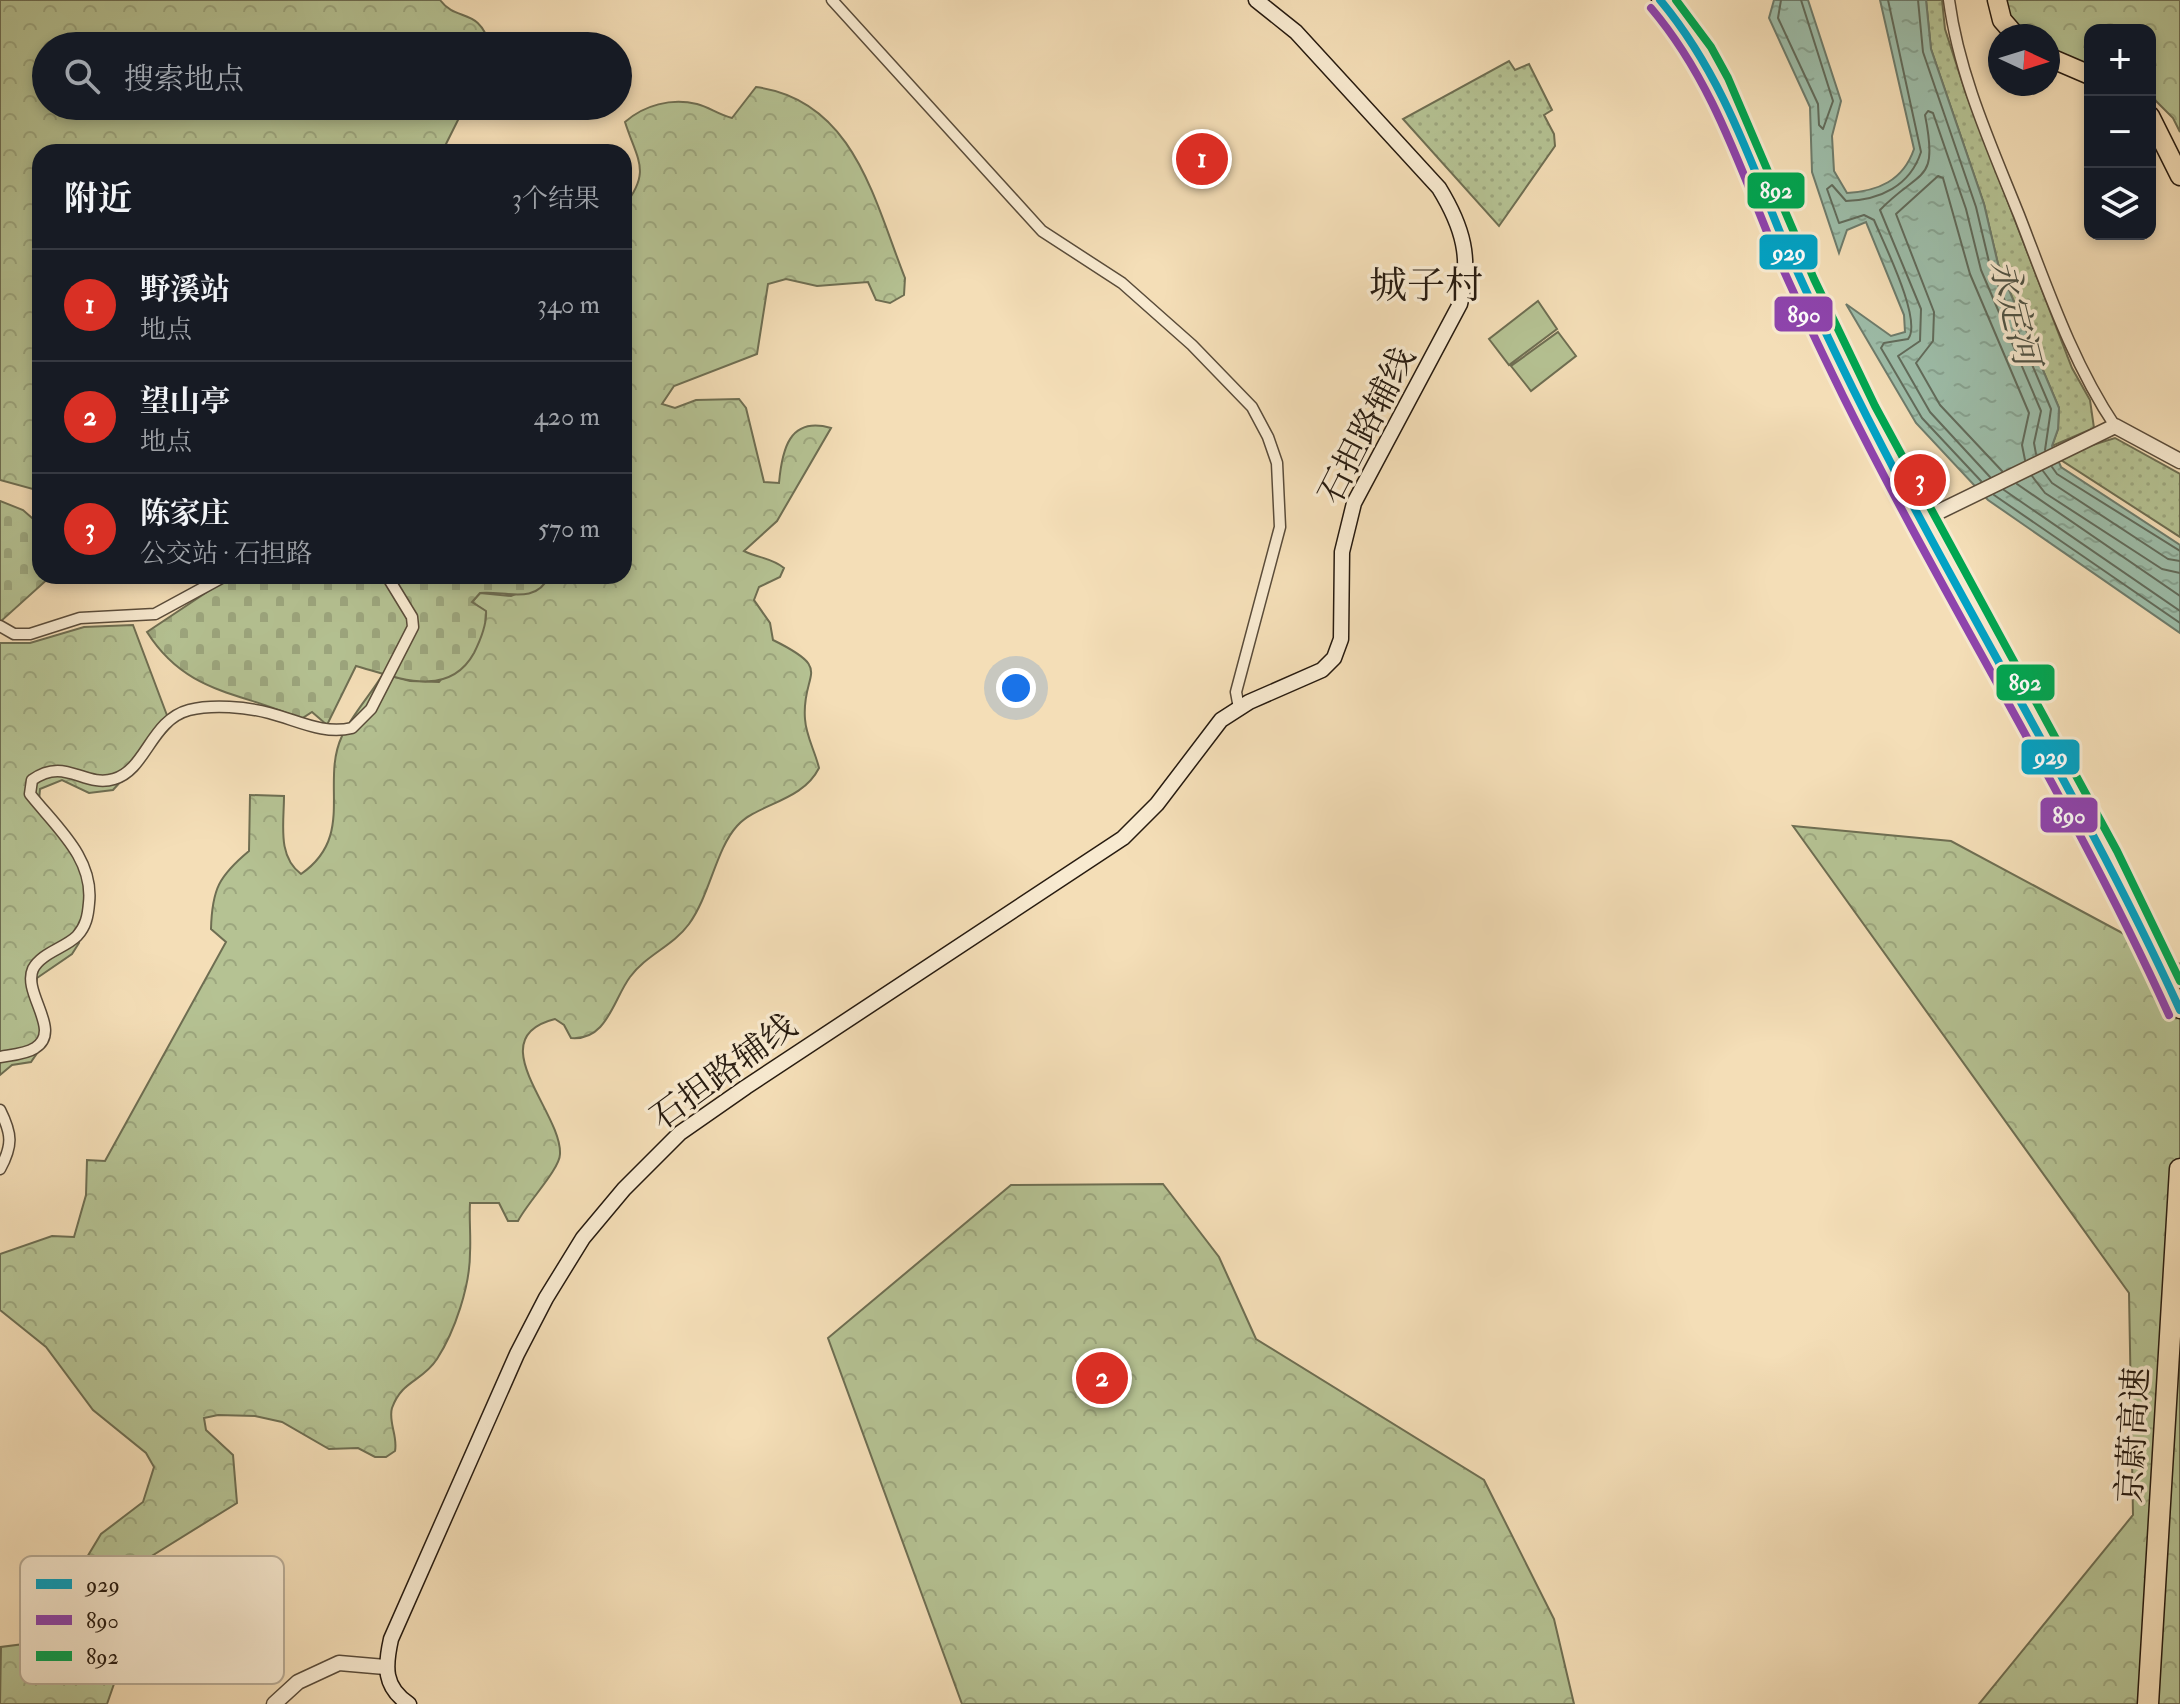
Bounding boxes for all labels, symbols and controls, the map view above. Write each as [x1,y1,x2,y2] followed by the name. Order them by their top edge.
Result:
[1988,24,2060,96] north arrow
[2084,24,2156,240] map controls
[2084,24,2156,96] button: +
[32,32,632,120] search box
[60,54,104,98] icon: search
[124,61,244,98] text: 搜索地点
[2084,96,2156,168] button: −
[1176,129,1228,189] pin: 1
[2084,168,2156,240] button: layers
[1746,171,1806,210] line badge: 892
[1760,177,1792,205] text: 892
[64,178,132,221] text: 附近
[512,183,600,215] text: 3个结果
[1758,233,1819,271] line badge: 929
[1770,239,1806,267] text: 929
[1980,255,2051,376] water label: 永定河
[1369,262,1483,310] district label: 城子村
[140,271,230,308] text: 野溪站
[85,289,95,321] text: 1
[537,289,600,321] text: 340 m
[1773,295,1834,333] line badge: 890
[1788,301,1820,329] text: 890
[140,314,192,346] text: 地点
[1310,340,1425,511] street label: 石担路辅线
[140,383,230,420] text: 望山亭
[83,401,97,433] text: 2
[534,401,600,433] text: 420 m
[140,426,192,458] text: 地点
[1894,450,1946,510] pin: 3
[140,495,230,532] text: 陈家庄
[85,513,95,545] text: 3
[538,513,600,545] text: 570 m
[140,538,312,570] text: 公交站 · 石担路
[1995,663,2056,702] line badge: 892
[996,668,1036,708] your location
[2009,669,2041,697] text: 892
[2020,738,2081,776] line badge: 929
[2032,743,2068,771] text: 929
[2039,796,2099,834] line badge: 890
[2053,802,2085,830] text: 890
[642,1005,805,1140] street label: 石担路辅线
[1076,1348,1128,1408] pin: 2
[2108,1366,2159,1504] street label: 京蔚高速
[20,1556,284,1684] legend
[84,1571,120,1599] text: 929
[86,1607,119,1635] text: 890
[86,1643,119,1671] text: 892

